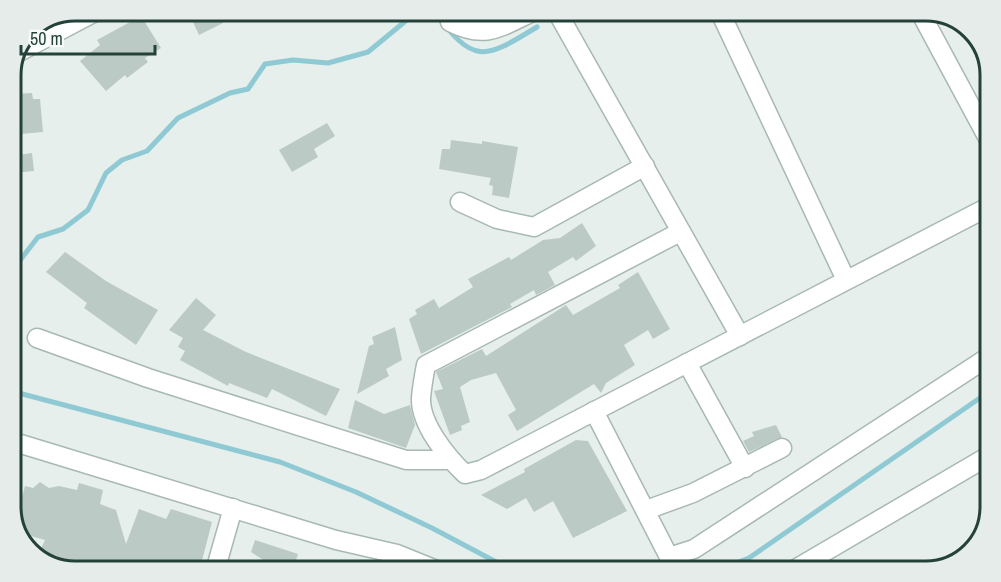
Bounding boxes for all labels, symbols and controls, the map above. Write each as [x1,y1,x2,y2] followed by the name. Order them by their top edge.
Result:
[21,18,154,56] scale bar
[30,26,63,51] text: 50 m

